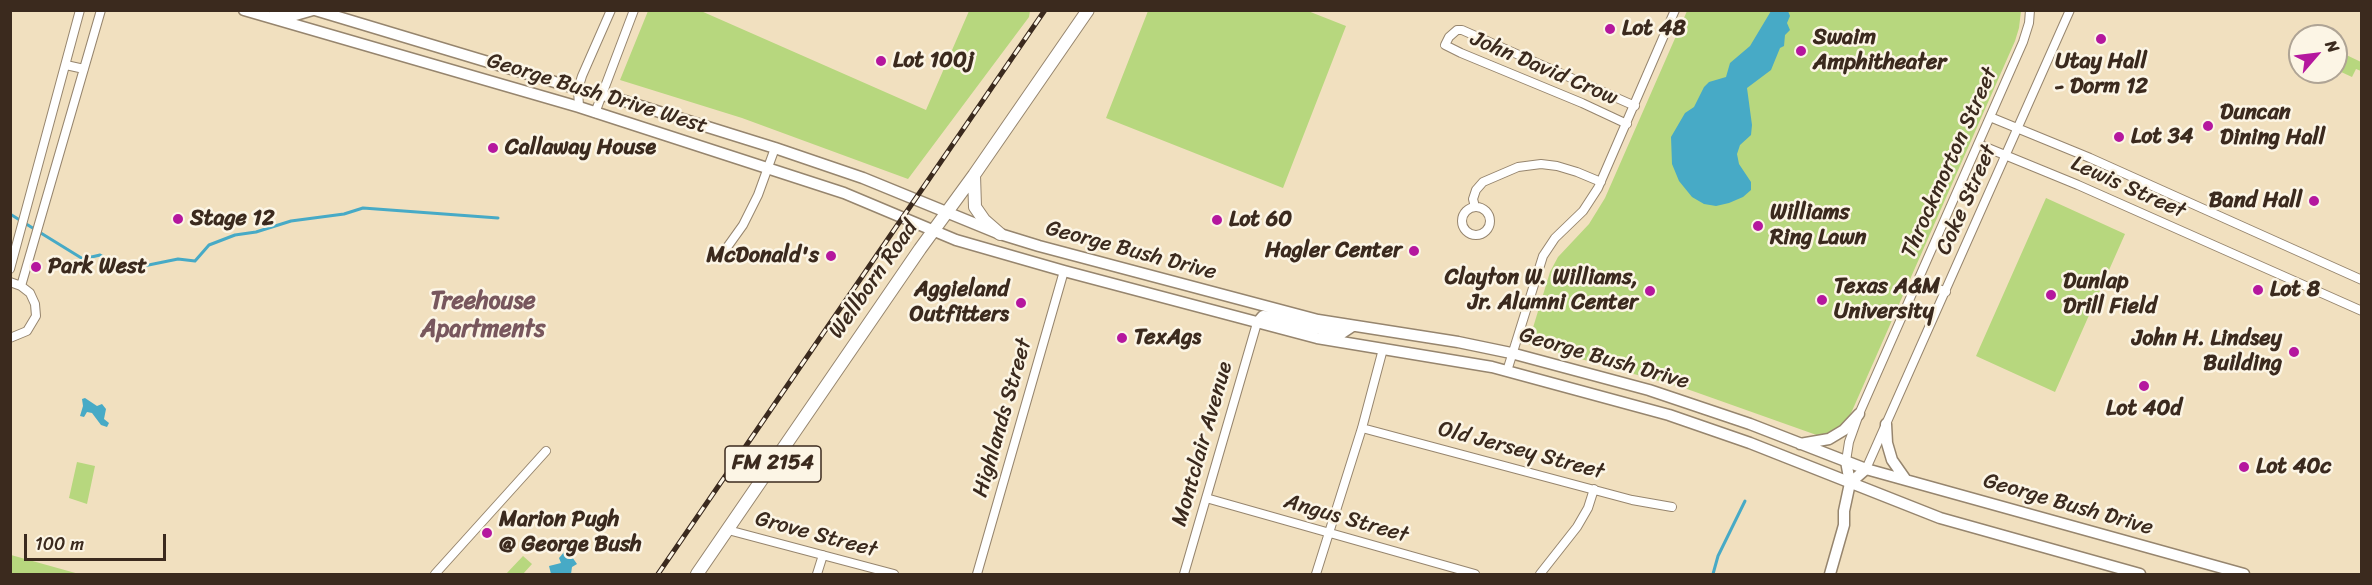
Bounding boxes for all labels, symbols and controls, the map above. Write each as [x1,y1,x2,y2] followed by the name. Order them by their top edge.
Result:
[1622,16,1686,42] place label: Lot 48
[1603,22,1617,36] marker: Lot 48
[2288,24,2348,84] north arrow
[1813,25,1946,76] place label: Swaim Amphitheater
[1466,26,1622,112] street label: John David Crow
[2094,32,2108,46] marker: Utay Hall - Dorm 12
[2317,35,2348,58] text: N
[1794,44,1808,58] marker: Swaim Amphitheater
[484,48,710,140] street label: George Bush Drive West
[893,48,974,74] place label: Lot 100j
[2054,49,2148,100] place label: Utay Hall - Dorm 12
[874,54,888,68] marker: Lot 100j
[1896,64,2004,262] street label: Throckmorton Street
[2220,100,2325,152] place label: Duncan Dining Hall
[2201,119,2215,133] marker: Duncan Dining Hall
[2131,124,2194,150] place label: Lot 34
[2112,130,2126,144] marker: Lot 34
[505,135,656,161] place label: Callaway House
[486,141,500,155] marker: Callaway House
[1931,141,2003,259] street label: Coke Street
[2067,151,2189,225] street label: Lewis Street
[2209,188,2302,214] place label: Band Hall
[2307,194,2321,208] marker: Band Hall
[1770,200,1866,252] place label: Williams Ring Lawn
[190,206,275,232] place label: Stage 12
[1229,207,1292,233] place label: Lot 60
[171,212,185,226] marker: Stage 12
[1210,213,1224,227] marker: Lot 60
[824,216,924,344] street label: Wellborn Road
[1043,216,1219,286] street label: George Bush Drive
[1751,219,1765,233] marker: Williams Ring Lawn
[1265,238,1402,264] place label: Hagler Center
[707,243,819,269] place label: McDonald's
[1407,244,1421,258] marker: Hagler Center
[824,249,838,263] marker: McDonald's
[48,254,147,280] place label: Park West
[29,260,43,274] marker: Park West
[1445,265,1638,316] place label: Clayton W. Williams, Jr. Alumni Center
[2063,269,2157,320] place label: Dunlap Drill Field
[1834,274,1940,326] place label: Texas A&M University
[910,277,1009,328] place label: Aggieland Outfitters
[2270,277,2320,303] place label: Lot 8
[2251,283,2265,297] marker: Lot 8
[1643,284,1657,298] marker: Clayton W. Williams, Jr. Alumni Center
[421,288,545,344] district label: Treehouse Apartments
[2044,288,2058,302] marker: Dunlap Drill Field
[1815,293,1829,307] marker: Texas A&M University
[1014,296,1028,310] marker: Aggieland Outfitters
[1516,322,1692,396] street label: George Bush Drive
[1134,325,1201,351] place label: TexAgs
[2132,326,2282,378] place label: John H. Lindsey Building
[1115,331,1129,345] marker: TexAgs
[968,336,1038,500] street label: Highlands Street
[2287,345,2301,359] marker: John H. Lindsey Building
[1167,359,1239,529] street label: Montclair Avenue
[2137,379,2151,393] marker: Lot 40d
[2106,396,2182,422] place label: Lot 40d
[1435,416,1607,486] street label: Old Jersey Street
[725,446,821,482] road number: FM 2154
[2256,454,2331,480] place label: Lot 40c
[2237,460,2251,474] marker: Lot 40c
[1980,468,2156,542] street label: George Bush Drive
[1281,489,1411,549] street label: Angus Street
[752,506,880,564] street label: Grove Street
[499,507,642,558] place label: Marion Pugh @ George Bush
[27,522,170,560] scale bar
[480,526,494,540] marker: Marion Pugh @ George Bush
[35,528,84,560] text: 100 m

